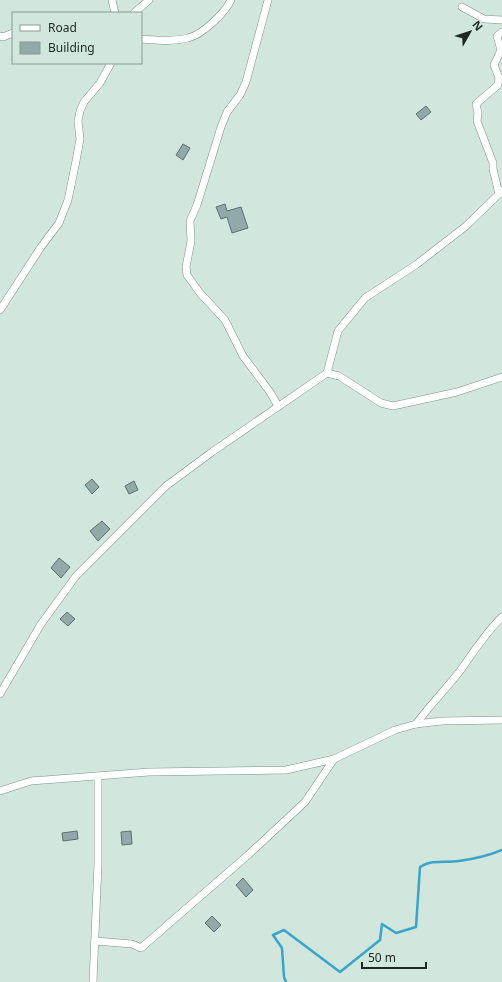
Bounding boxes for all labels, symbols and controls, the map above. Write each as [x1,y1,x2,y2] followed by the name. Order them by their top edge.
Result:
[12,12,142,64] legend
[450,12,490,52] north arrow
[470,17,487,34] text: N
[48,19,77,36] text: Road
[48,39,95,56] text: Building
[362,944,426,970] scale bar
[368,949,396,966] text: 50 m

